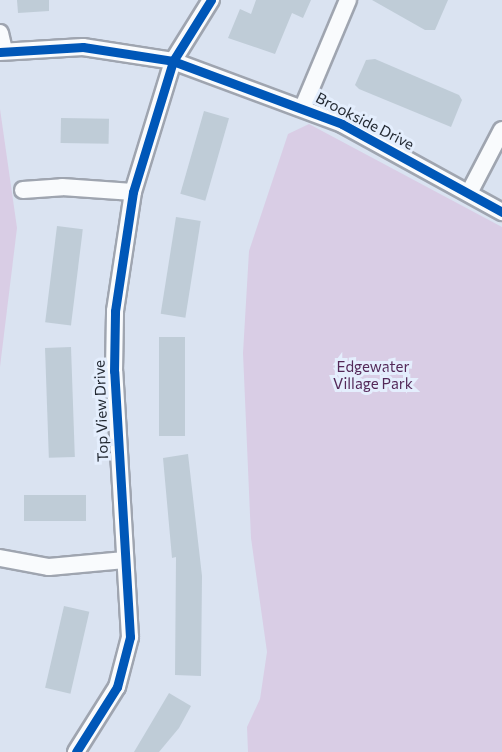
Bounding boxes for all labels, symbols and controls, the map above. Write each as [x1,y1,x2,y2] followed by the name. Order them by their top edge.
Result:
[313,89,417,153] street label: Brookside Drive
[333,357,413,392] park label: Edgewater Village Park
[90,360,112,462] street label: Top View Drive

